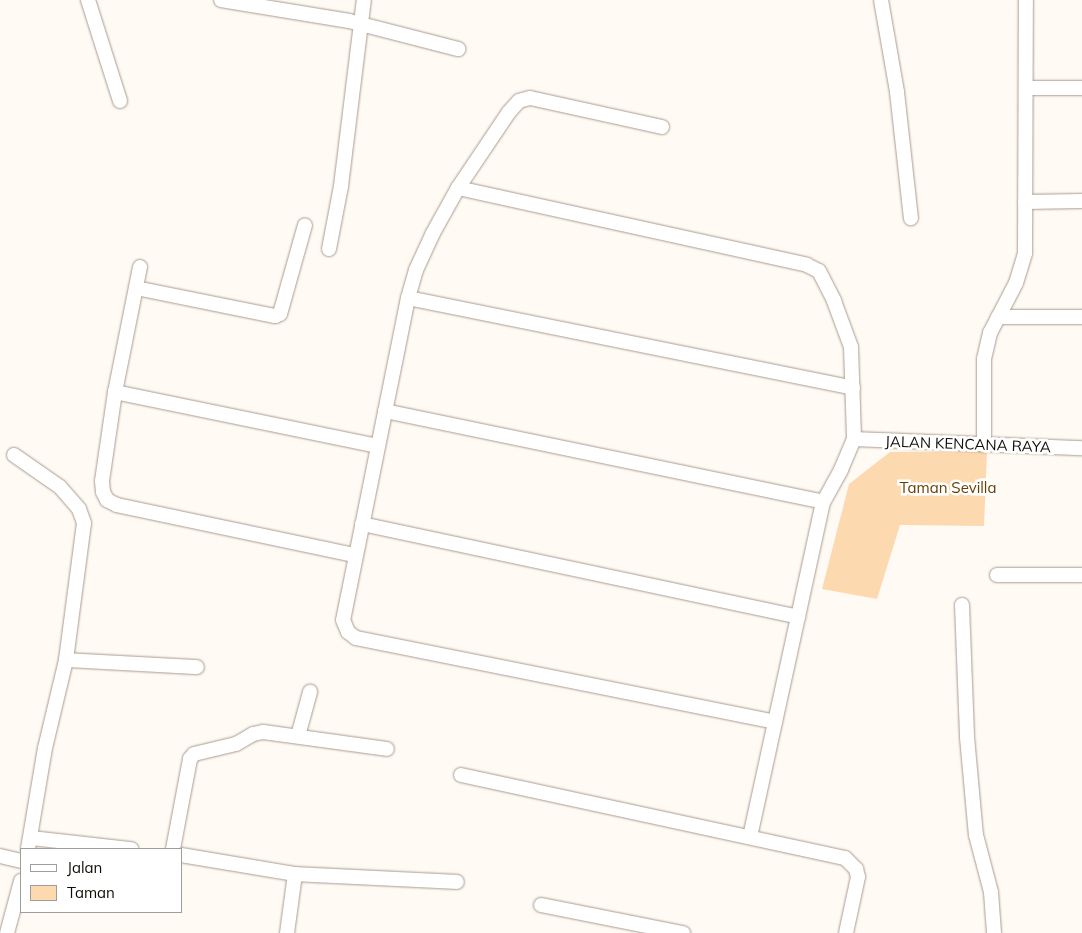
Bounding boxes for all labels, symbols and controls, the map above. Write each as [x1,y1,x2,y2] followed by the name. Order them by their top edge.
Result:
[885,432,1051,456] street label: JALAN KENCANA RAYA
[900,479,996,497] park label: Taman Sevilla
[20,848,182,913] legend
[67,858,102,877] text: Jalan
[67,883,115,902] text: Taman

